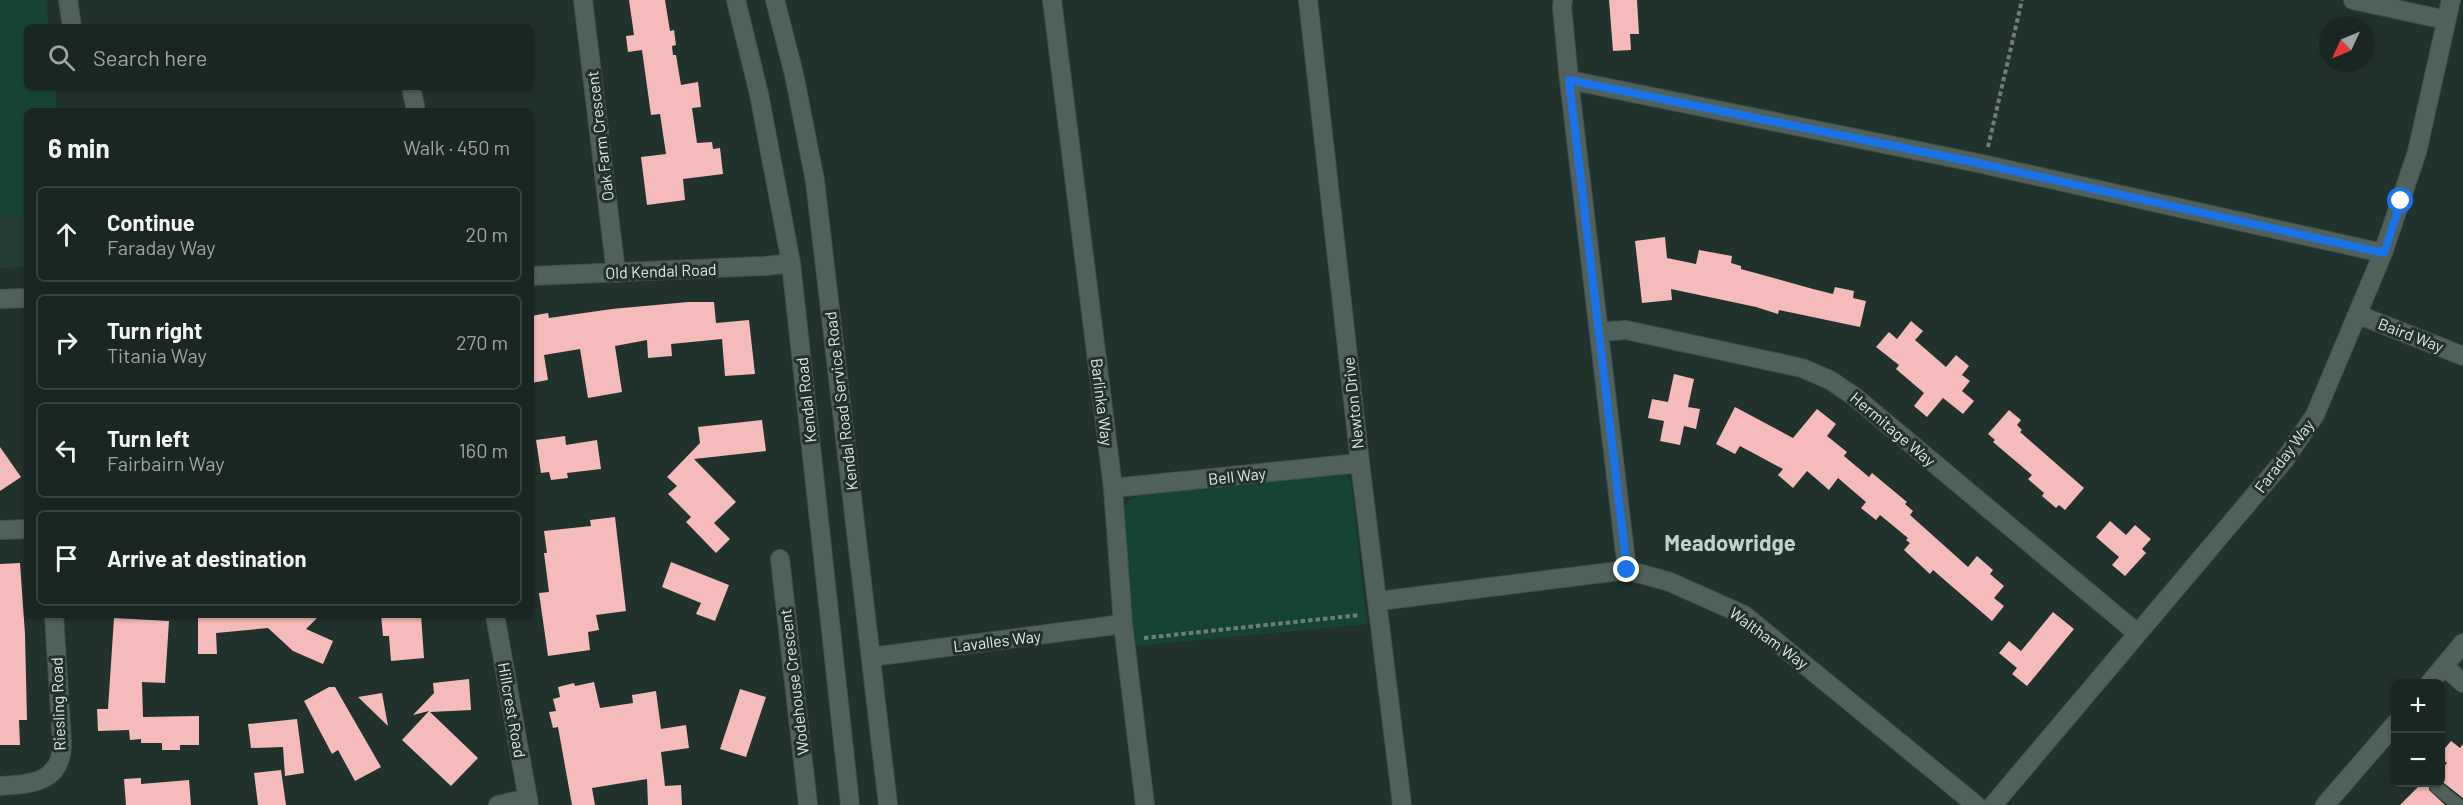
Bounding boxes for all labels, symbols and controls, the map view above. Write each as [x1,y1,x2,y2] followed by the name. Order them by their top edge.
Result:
[2319,18,2373,72] north arrow
[24,24,534,90] search box
[45,41,78,74] icon: search
[93,44,207,70] text: Search here
[582,70,617,202] street label: Oak Farm Crescent
[48,132,110,163] text: 6 min
[403,135,510,159] text: Walk · 450 m
[2387,187,2413,213] route start
[107,209,195,235] text: Continue
[50,218,83,251] icon: ahead
[465,222,508,246] text: 20 m
[107,235,216,259] text: Faraday Way
[605,259,717,282] street label: Old Kendal Road
[820,310,861,492] street label: Kendal Road Service Road
[2376,313,2447,356] street label: Baird Way
[107,317,202,343] text: Turn right
[50,326,83,359] icon: right
[456,330,508,354] text: 270 m
[107,343,207,367] text: Titania Way
[792,356,819,444] street label: Kendal Road
[1338,356,1367,450] street label: Newton Drive
[1088,357,1117,448] street label: Barlinka Way
[1847,388,1940,470] street label: Hermitage Way
[2250,415,2318,496] street label: Faraday Way
[107,425,190,451] text: Turn left
[50,434,83,467] icon: left
[459,438,508,462] text: 160 m
[107,451,225,475] text: Fairbairn Way
[1207,463,1267,488] street label: Bell Way
[1664,529,1796,555] district label: Meadowridge
[50,542,83,575] icon: arrive
[107,545,306,571] text: Arrive at destination
[1613,556,1639,582] route end
[1726,603,1813,673] street label: Waltham Way
[775,608,812,756] street label: Wodehouse Crescent
[952,626,1042,655] street label: Lavalles Way
[46,657,69,751] street label: Riesling Road
[495,661,530,759] street label: Hillcrest Road
[2391,679,2445,787] map controls
[2391,679,2445,733] button: +
[2391,733,2445,787] button: −

